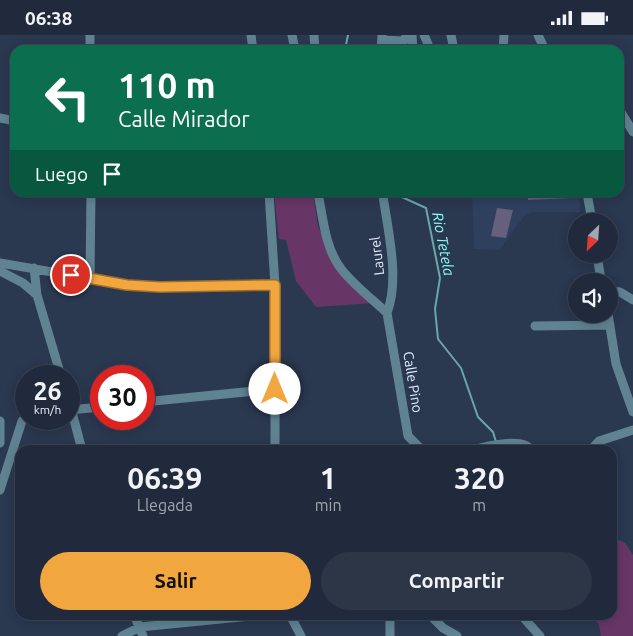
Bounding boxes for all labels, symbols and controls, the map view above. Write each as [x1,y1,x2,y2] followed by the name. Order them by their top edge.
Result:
[25,7,73,29] text: 06:38
[35,65,100,130] icon: left
[118,65,216,105] text: 110 m
[118,106,250,131] text: Calle Mirador
[98,160,126,188] icon: arrive
[35,163,88,185] text: Luego
[429,211,458,277] water label: Rio Tetela
[568,213,618,263] north arrow
[568,213,618,323] map controls
[367,235,387,276] street label: Laurel
[50,254,92,296] pin
[57,261,85,289] icon: arrive
[568,273,618,323] button: sound
[400,350,426,414] street label: Calle Pino
[248,362,300,414] position arrow
[90,365,155,430] speed limit sign: 30
[33,377,62,405] text: 26
[34,403,61,416] text: km/h
[127,461,202,495] text: 06:39
[320,461,337,495] text: 1
[454,461,505,495] text: 320
[137,496,193,514] text: Llegada
[315,496,342,514] text: min
[472,496,486,514] text: m
[40,552,311,610] button: Salir
[321,552,592,610] button: Compartir

